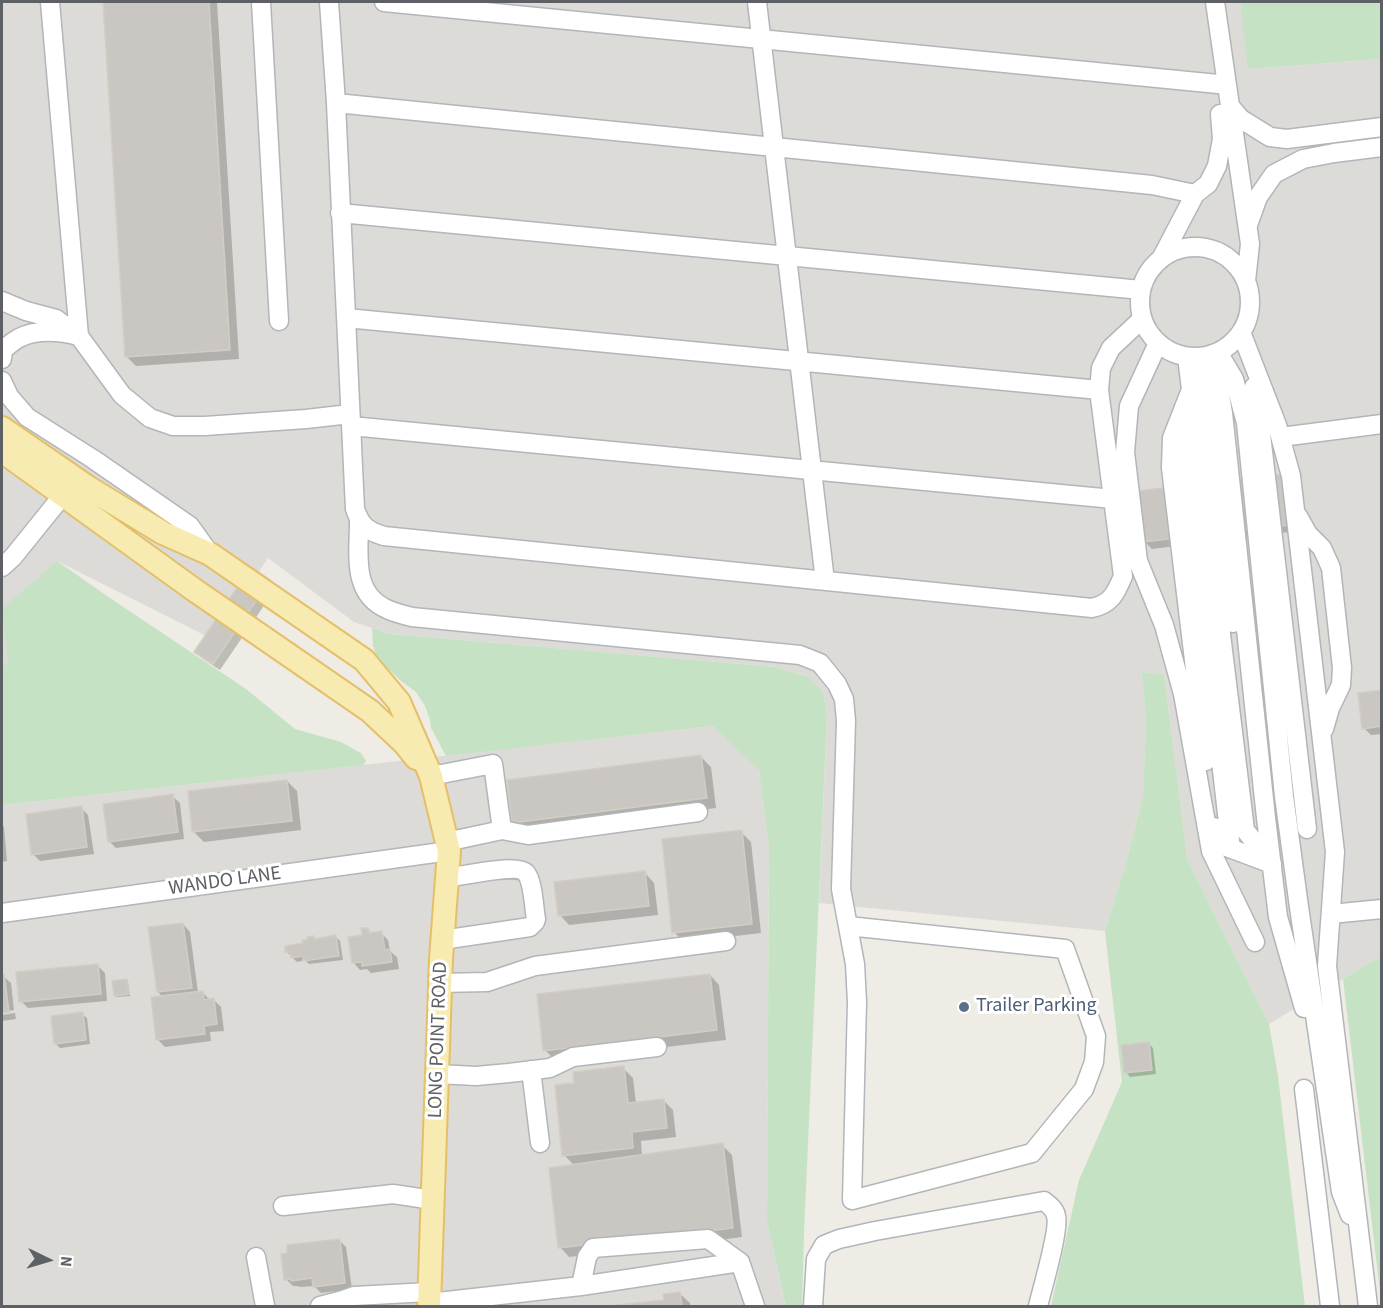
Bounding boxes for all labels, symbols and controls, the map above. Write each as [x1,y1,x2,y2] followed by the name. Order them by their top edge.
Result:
[167,862,283,902] street label: WANDO LANE
[424,961,454,1119] street label: LONG POINT ROAD
[976,995,1097,1019] place label: Trailer Parking
[957,1000,971,1014] marker: Trailer Parking
[18,1230,78,1290] north arrow
[55,1255,77,1268] text: N

